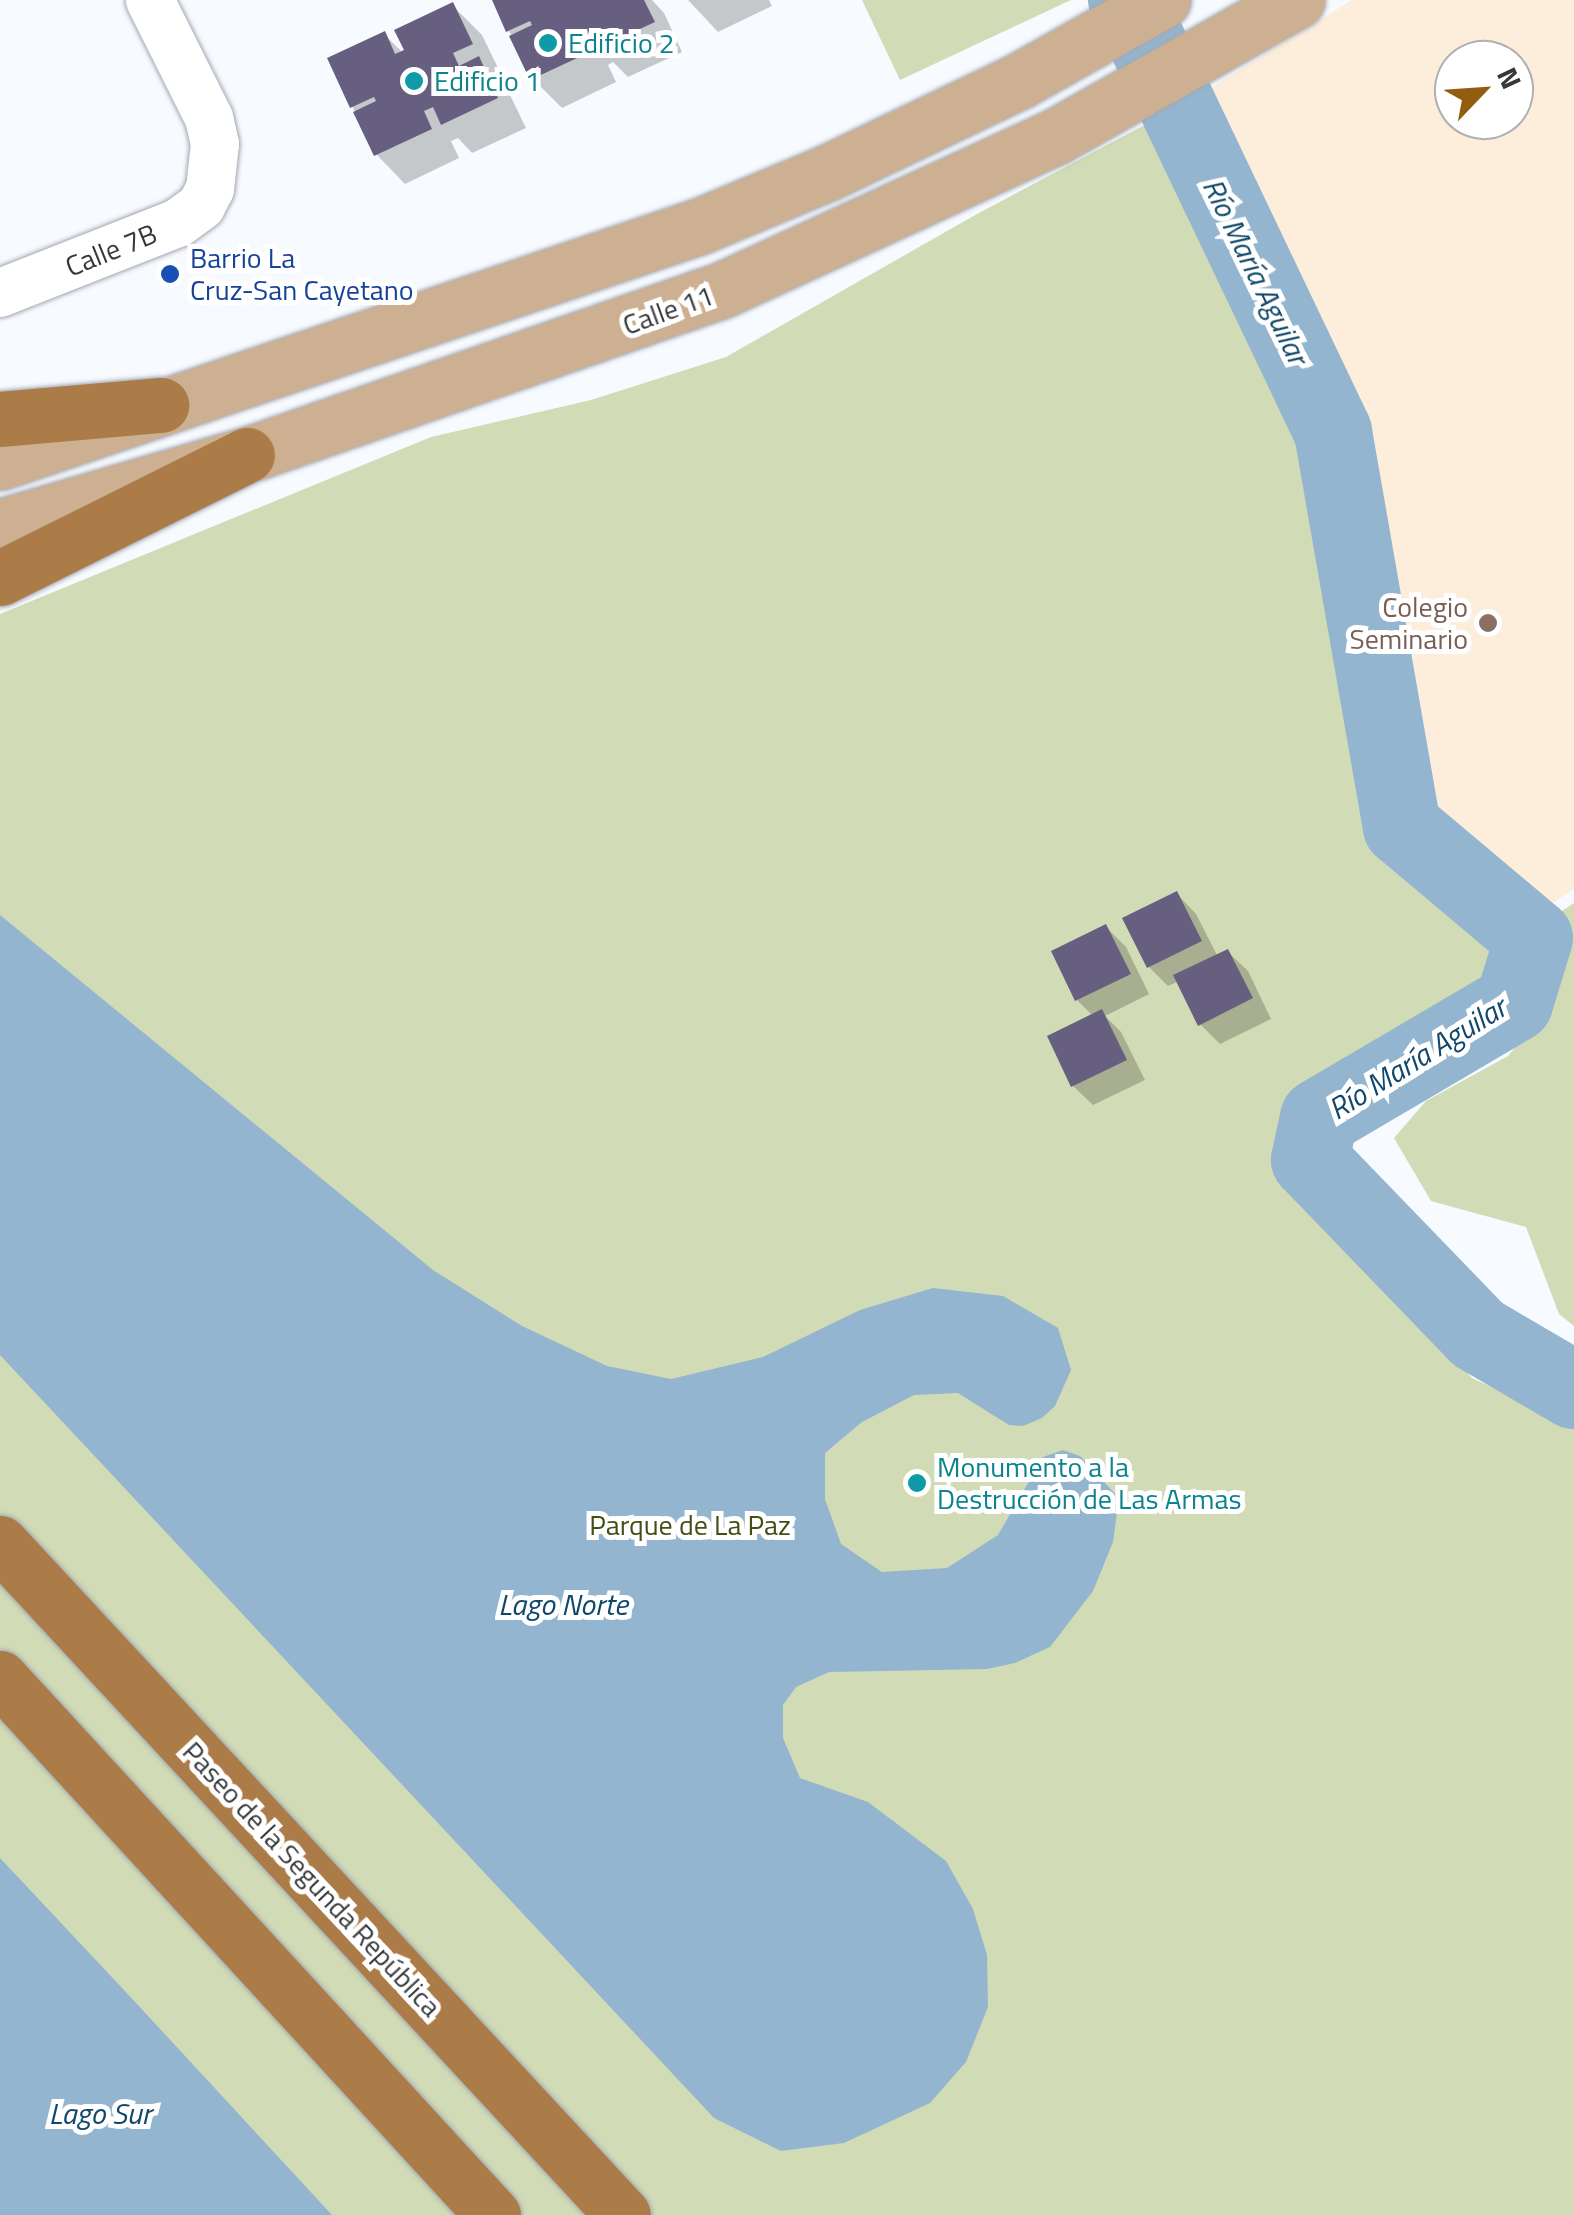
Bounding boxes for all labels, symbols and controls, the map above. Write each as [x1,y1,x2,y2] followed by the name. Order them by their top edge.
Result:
[568,26,675,60] place label: Edificio 2
[537,32,559,54] marker: Edificio 2
[1434,40,1534,140] north arrow
[1486,60,1533,96] text: N
[434,64,541,98] place label: Edificio 1
[403,70,425,92] marker: Edificio 1
[1195,172,1317,370] water label: Río María Aguilar
[60,217,162,283] street label: Calle 7B
[190,241,414,307] place label: Barrio La Cruz-San Cayetano
[159,263,181,285] marker: Barrio La Cruz-San Cayetano
[618,278,718,342] street label: Calle 11
[1349,590,1468,656] place label: Colegio Seminario
[1477,612,1499,634] marker: Colegio Seminario
[1322,989,1512,1127] water label: Río María Aguilar
[937,1450,1242,1516] place label: Monumento a la Destrucción de Las Armas
[906,1472,928,1494] marker: Monumento a la Destrucción de Las Armas
[589,1508,791,1542] park label: Parque de La Paz
[498,1586,628,1622] water label: Lago Norte
[176,1735,448,2023] street label: Paseo de la Segunda República
[49,2095,151,2131] water label: Lago Sur

